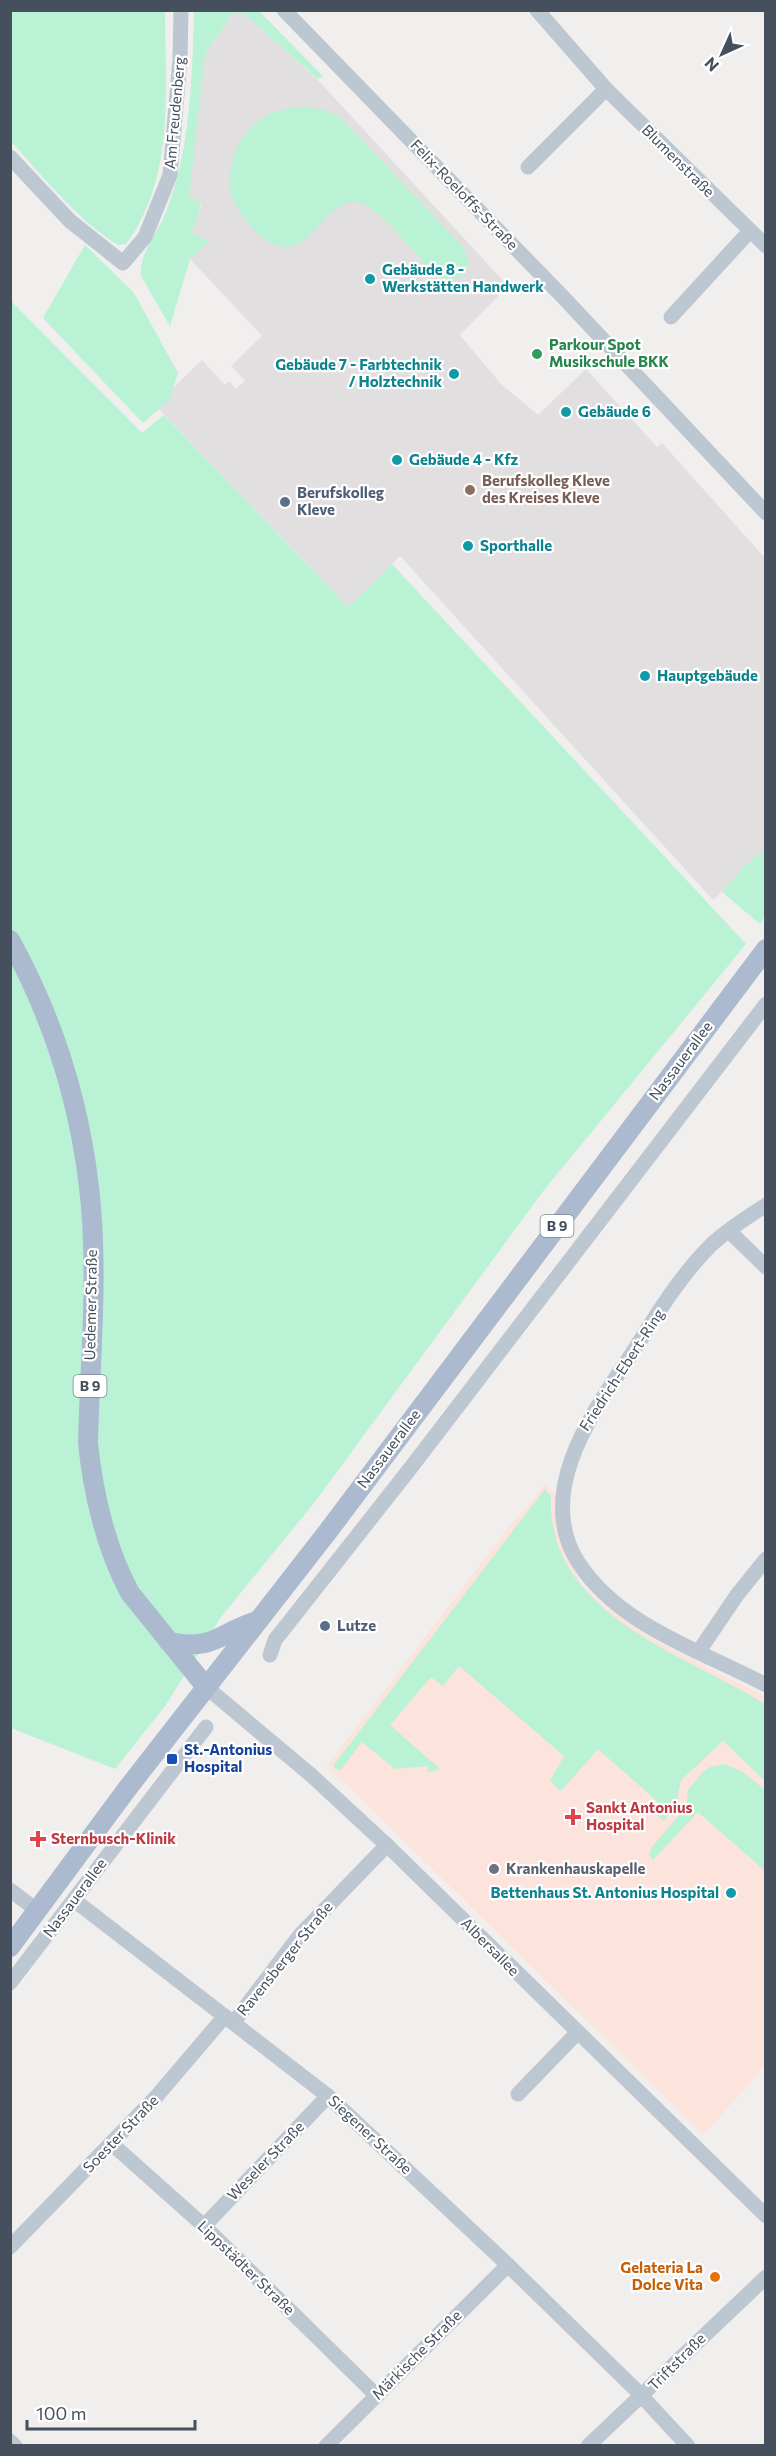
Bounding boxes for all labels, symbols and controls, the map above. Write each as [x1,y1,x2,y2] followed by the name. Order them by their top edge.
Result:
[692,24,752,84] north arrow
[700,54,722,76] text: N
[160,56,188,170] street label: Am Freudenberg
[639,120,719,200] street label: Blumenstraße
[407,135,522,253] street label: Felix-Roeloffs-Straße
[382,260,544,295] place label: Gebäude 8 - Werkstätten Handwerk
[363,272,377,286] marker: Gebäude 8 - Werkstätten Handwerk
[549,335,669,370] place label: Parkour Spot Musikschule BKK
[530,347,544,361] marker: Parkour Spot Musikschule BKK
[275,355,442,390] place label: Gebäude 7 - Farbtechnik / Holztechnik
[447,367,461,381] marker: Gebäude 7 - Farbtechnik / Holztechnik
[578,402,651,420] place label: Gebäude 6
[559,405,573,419] marker: Gebäude 6
[409,450,519,468] place label: Gebäude 4 - Kfz
[390,453,404,467] marker: Gebäude 4 - Kfz
[482,471,610,506] place label: Berufskolleg Kleve des Kreises Kleve
[297,483,384,518] place label: Berufskolleg Kleve
[463,483,477,497] marker: Berufskolleg Kleve des Kreises Kleve
[278,495,292,509] marker: Berufskolleg Kleve
[480,536,552,554] place label: Sporthalle
[461,539,475,553] marker: Sporthalle
[657,666,758,684] place label: Hauptgebäude
[638,669,652,683] marker: Hauptgebäude
[645,1017,716,1103] street label: Nassauerallee
[540,1215,574,1237] road number: B 9
[80,1249,100,1361] street label: Uedemer Straße
[575,1305,667,1434] street label: Friedrich-Ebert-Ring
[74,1375,106,1397] road number: B 9
[353,1405,424,1491] street label: Nassauerallee
[337,1616,376,1634] place label: Lutze
[318,1619,332,1633] marker: Lutze
[184,1740,272,1775] place label: St.-Antonius Hospital
[165,1752,179,1766] marker: St.-Antonius Hospital
[586,1798,693,1833] place label: Sankt Antonius Hospital
[564,1808,582,1826] marker: Sankt Antonius Hospital
[51,1829,176,1847] place label: Sternbusch-Klinik
[29,1830,47,1848] marker: Sternbusch-Klinik
[39,1854,110,1940] street label: Nassauerallee
[506,1859,645,1877] place label: Krankenhauskapelle
[487,1862,501,1876] marker: Krankenhauskapelle
[491,1883,719,1901] place label: Bettenhaus St. Antonius Hospital
[724,1886,738,1900] marker: Bettenhaus St. Antonius Hospital
[233,1898,336,2019] street label: Ravensberger Straße
[458,1913,524,1979] street label: Albersallee
[79,2091,162,2176] street label: Soester Straße
[325,2091,416,2178] street label: Siegener Straße
[223,2117,308,2204] street label: Weseler Straße
[195,2216,299,2318] street label: Lippstädter Straße
[620,2258,703,2293] place label: Gelateria La Dolce Vita
[708,2270,722,2284] marker: Gelateria La Dolce Vita
[368,2306,465,2403] street label: Märkische Straße
[644,2329,709,2394] street label: Triftstraße
[27,2393,195,2431] scale bar
[36,2402,86,2424] text: 100 m

